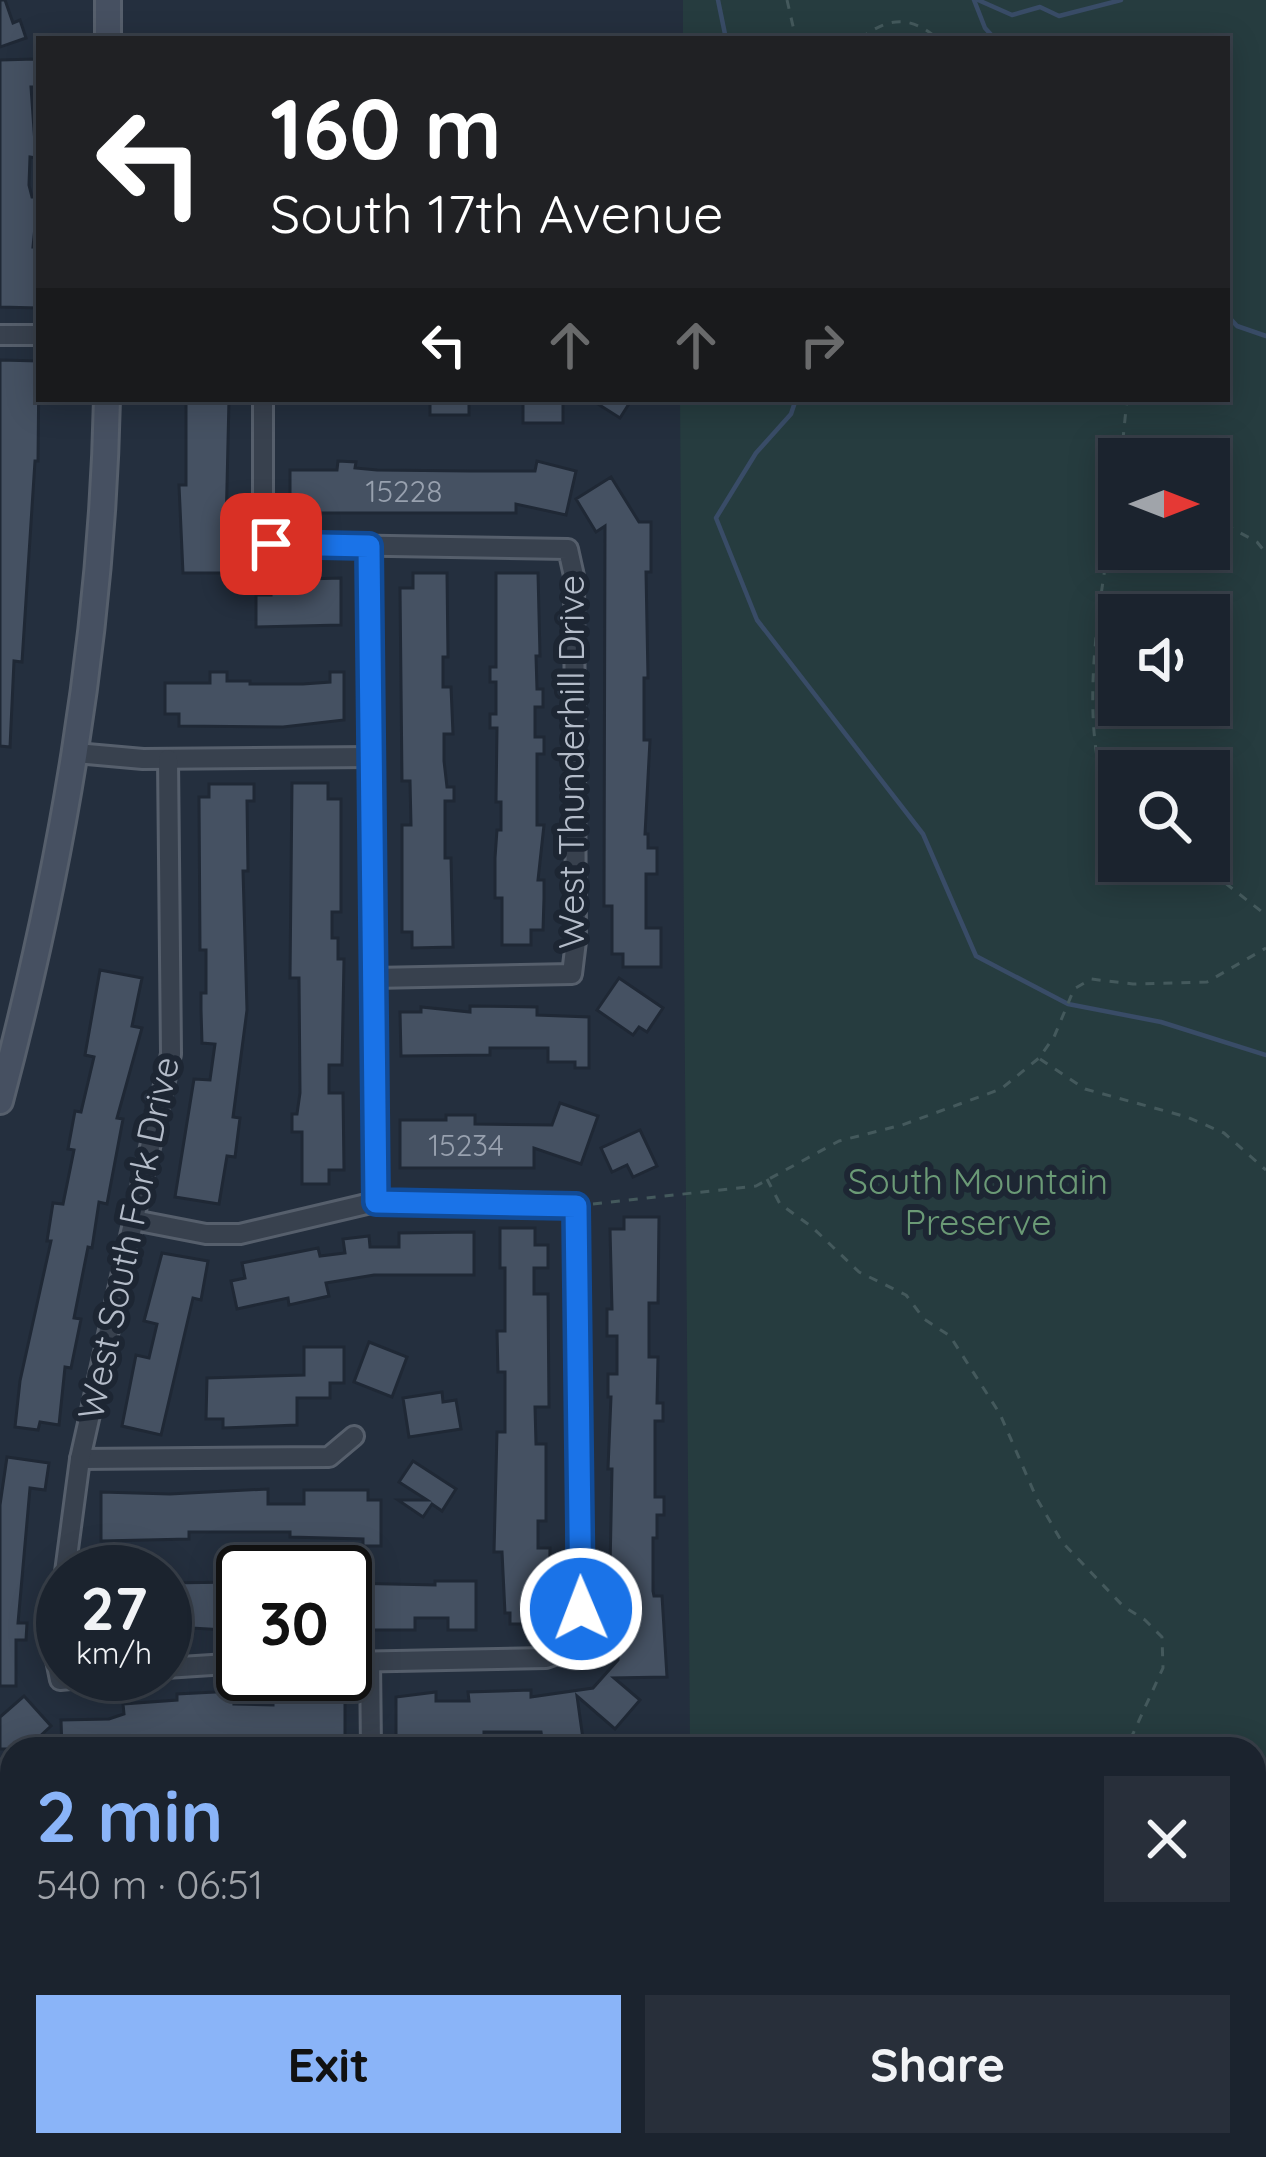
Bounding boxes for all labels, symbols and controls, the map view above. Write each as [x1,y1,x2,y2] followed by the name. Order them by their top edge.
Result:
[270,75,502,180] text: 160 m
[72,84,228,240] icon: left
[270,179,724,247] text: South 17th Avenue
[411,312,477,378] icon: left
[537,312,603,378] icon: ahead
[663,312,729,378] icon: ahead
[789,312,855,378] icon: right
[1098,438,1230,570] north arrow
[1098,438,1230,882] map controls
[366,472,442,510] house number: 15228
[220,493,322,595] pin
[238,511,304,577] icon: arrive
[548,575,593,949] street label: West Thunderhill Drive
[1098,594,1230,726] button: sound
[1098,750,1230,882] button: search
[67,1052,188,1423] street label: West South Fork Drive
[428,1126,504,1164] house number: 15234
[848,1158,1108,1244] park label: South Mountain Preserve
[216,1545,372,1701] speed limit sign: 30
[518,1546,644,1672] position arrow
[80,1570,148,1645] text: 27
[76,1634,152,1672] text: km/h
[36,1770,223,1860] text: 2 min
[1104,1776,1230,1902] button: close
[36,1860,263,1909] text: 540 m · 06:51
[36,1995,621,2133] button: Exit
[645,1995,1230,2133] button: Share

